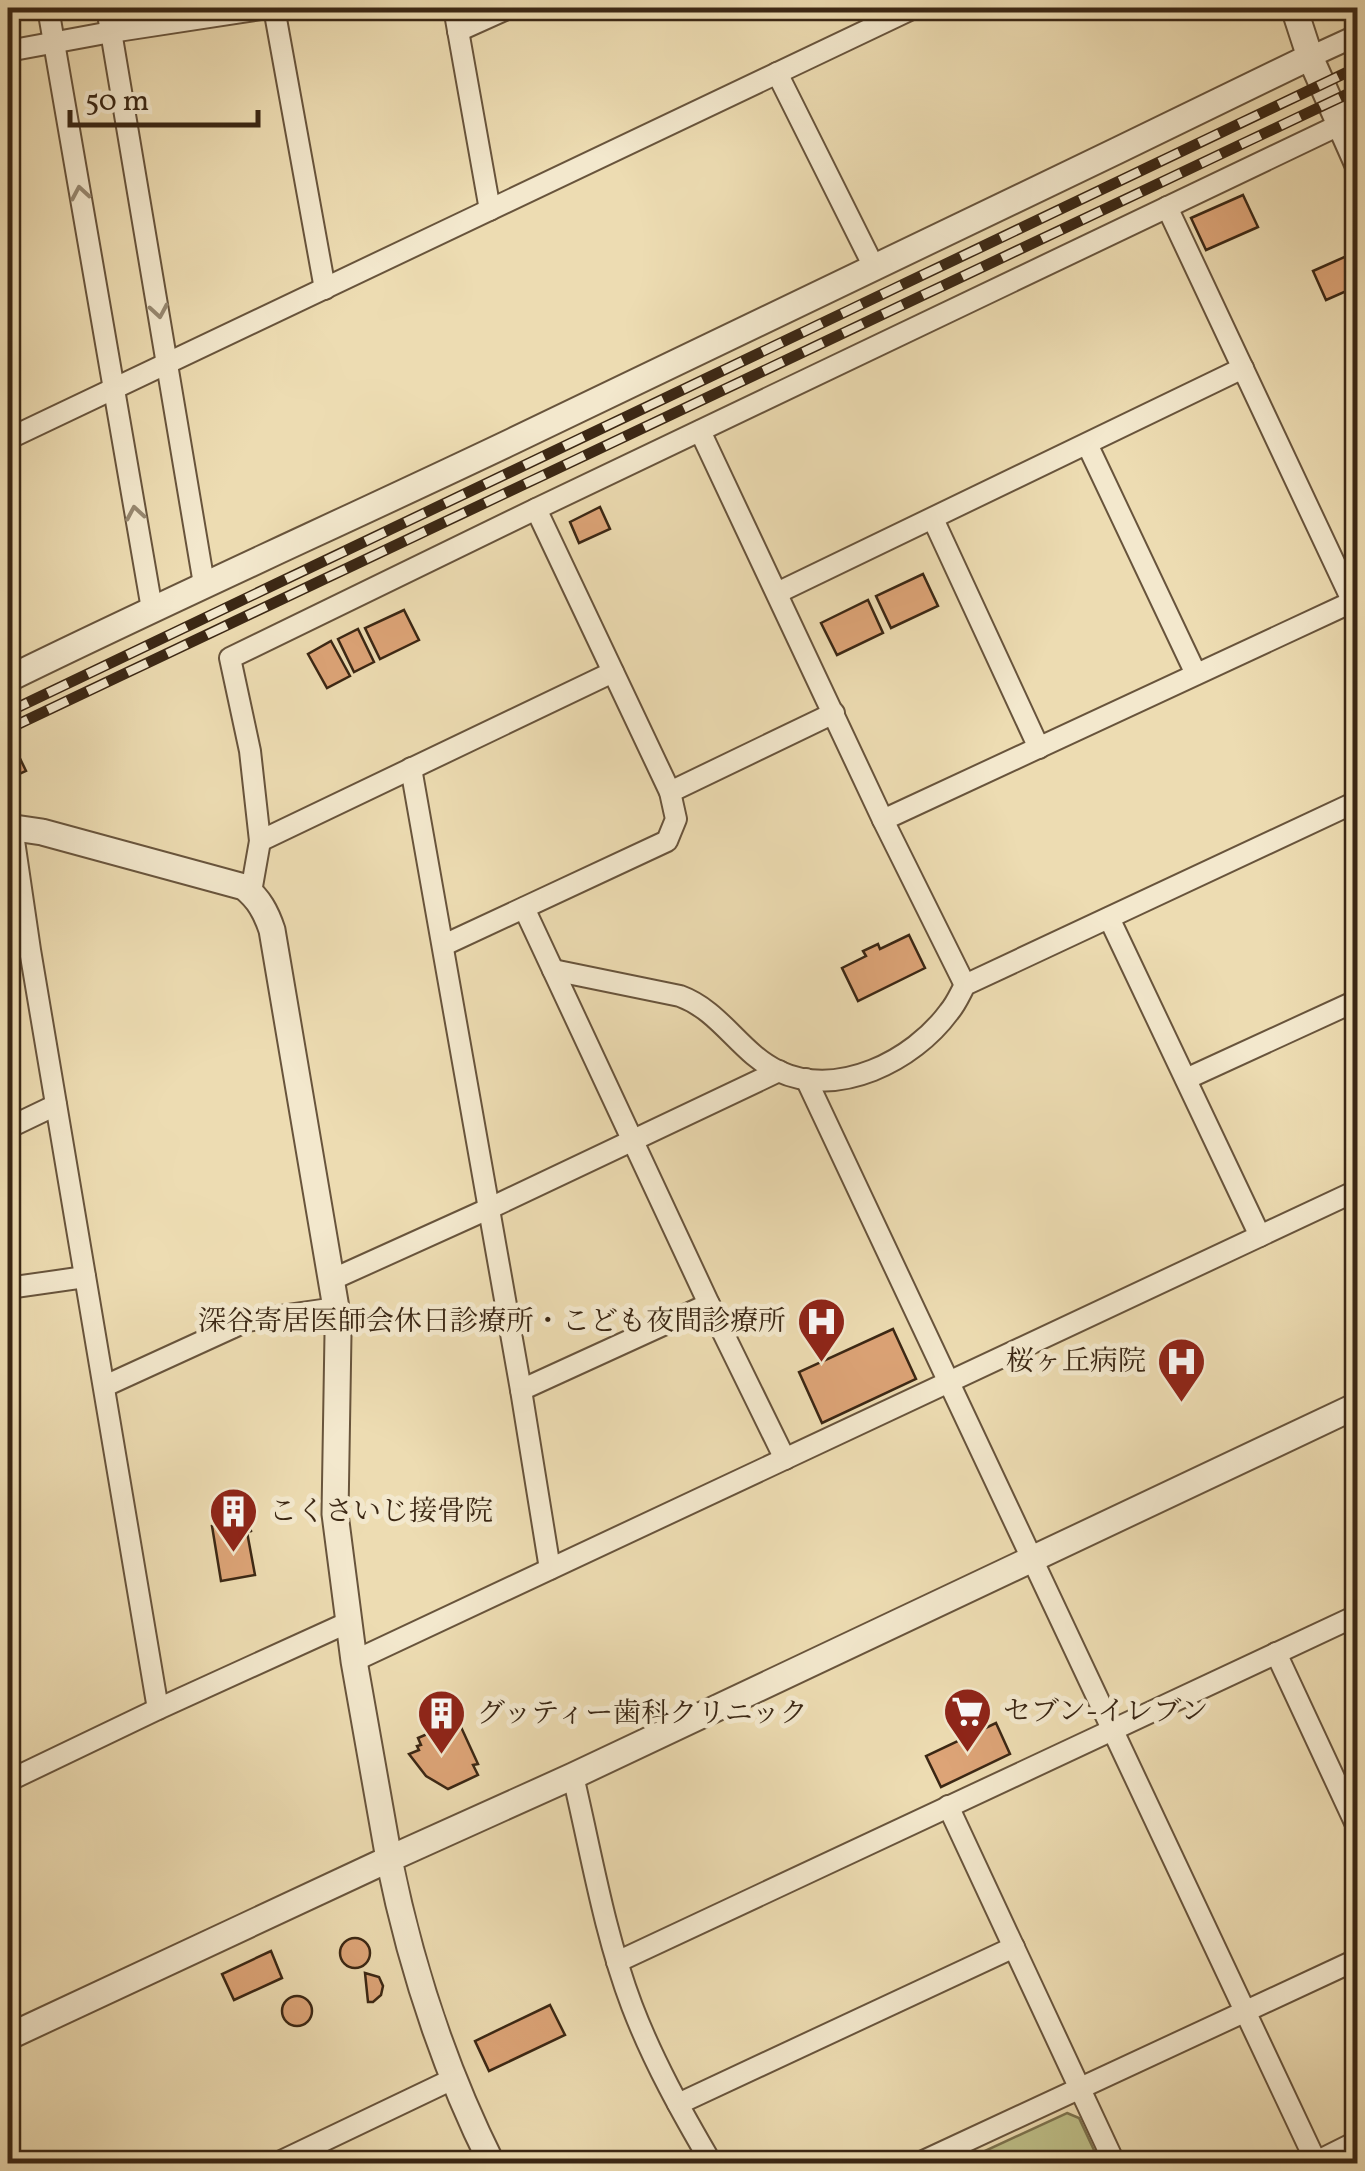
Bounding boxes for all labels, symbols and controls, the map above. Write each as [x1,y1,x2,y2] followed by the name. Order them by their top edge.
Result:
[70,65,258,127] scale bar
[85,81,149,123] text: 50 m
[70,184,91,201] one-way arrow
[147,302,168,319] one-way arrow
[125,505,146,521] one-way arrow
[795,1296,847,1364] hospital icon: 深谷寄居医師会休日診療所・こども夜間診療所
[198,1303,786,1342] place label: 深谷寄居医師会休日診療所・こども夜間診療所
[1155,1336,1207,1404] hospital icon: 桜ヶ丘病院
[1006,1343,1146,1382] place label: 桜ヶ丘病院
[208,1486,260,1554] building icon: こくさいじ接骨院
[269,1493,493,1532] place label: こくさいじ接骨院
[942,1686,994,1754] supermarket icon: セブン-イレブン
[416,1688,468,1756] building icon: グッティー歯科クリニック
[1003,1693,1209,1732] place label: セブン-イレブン
[477,1695,808,1734] place label: グッティー歯科クリニック

